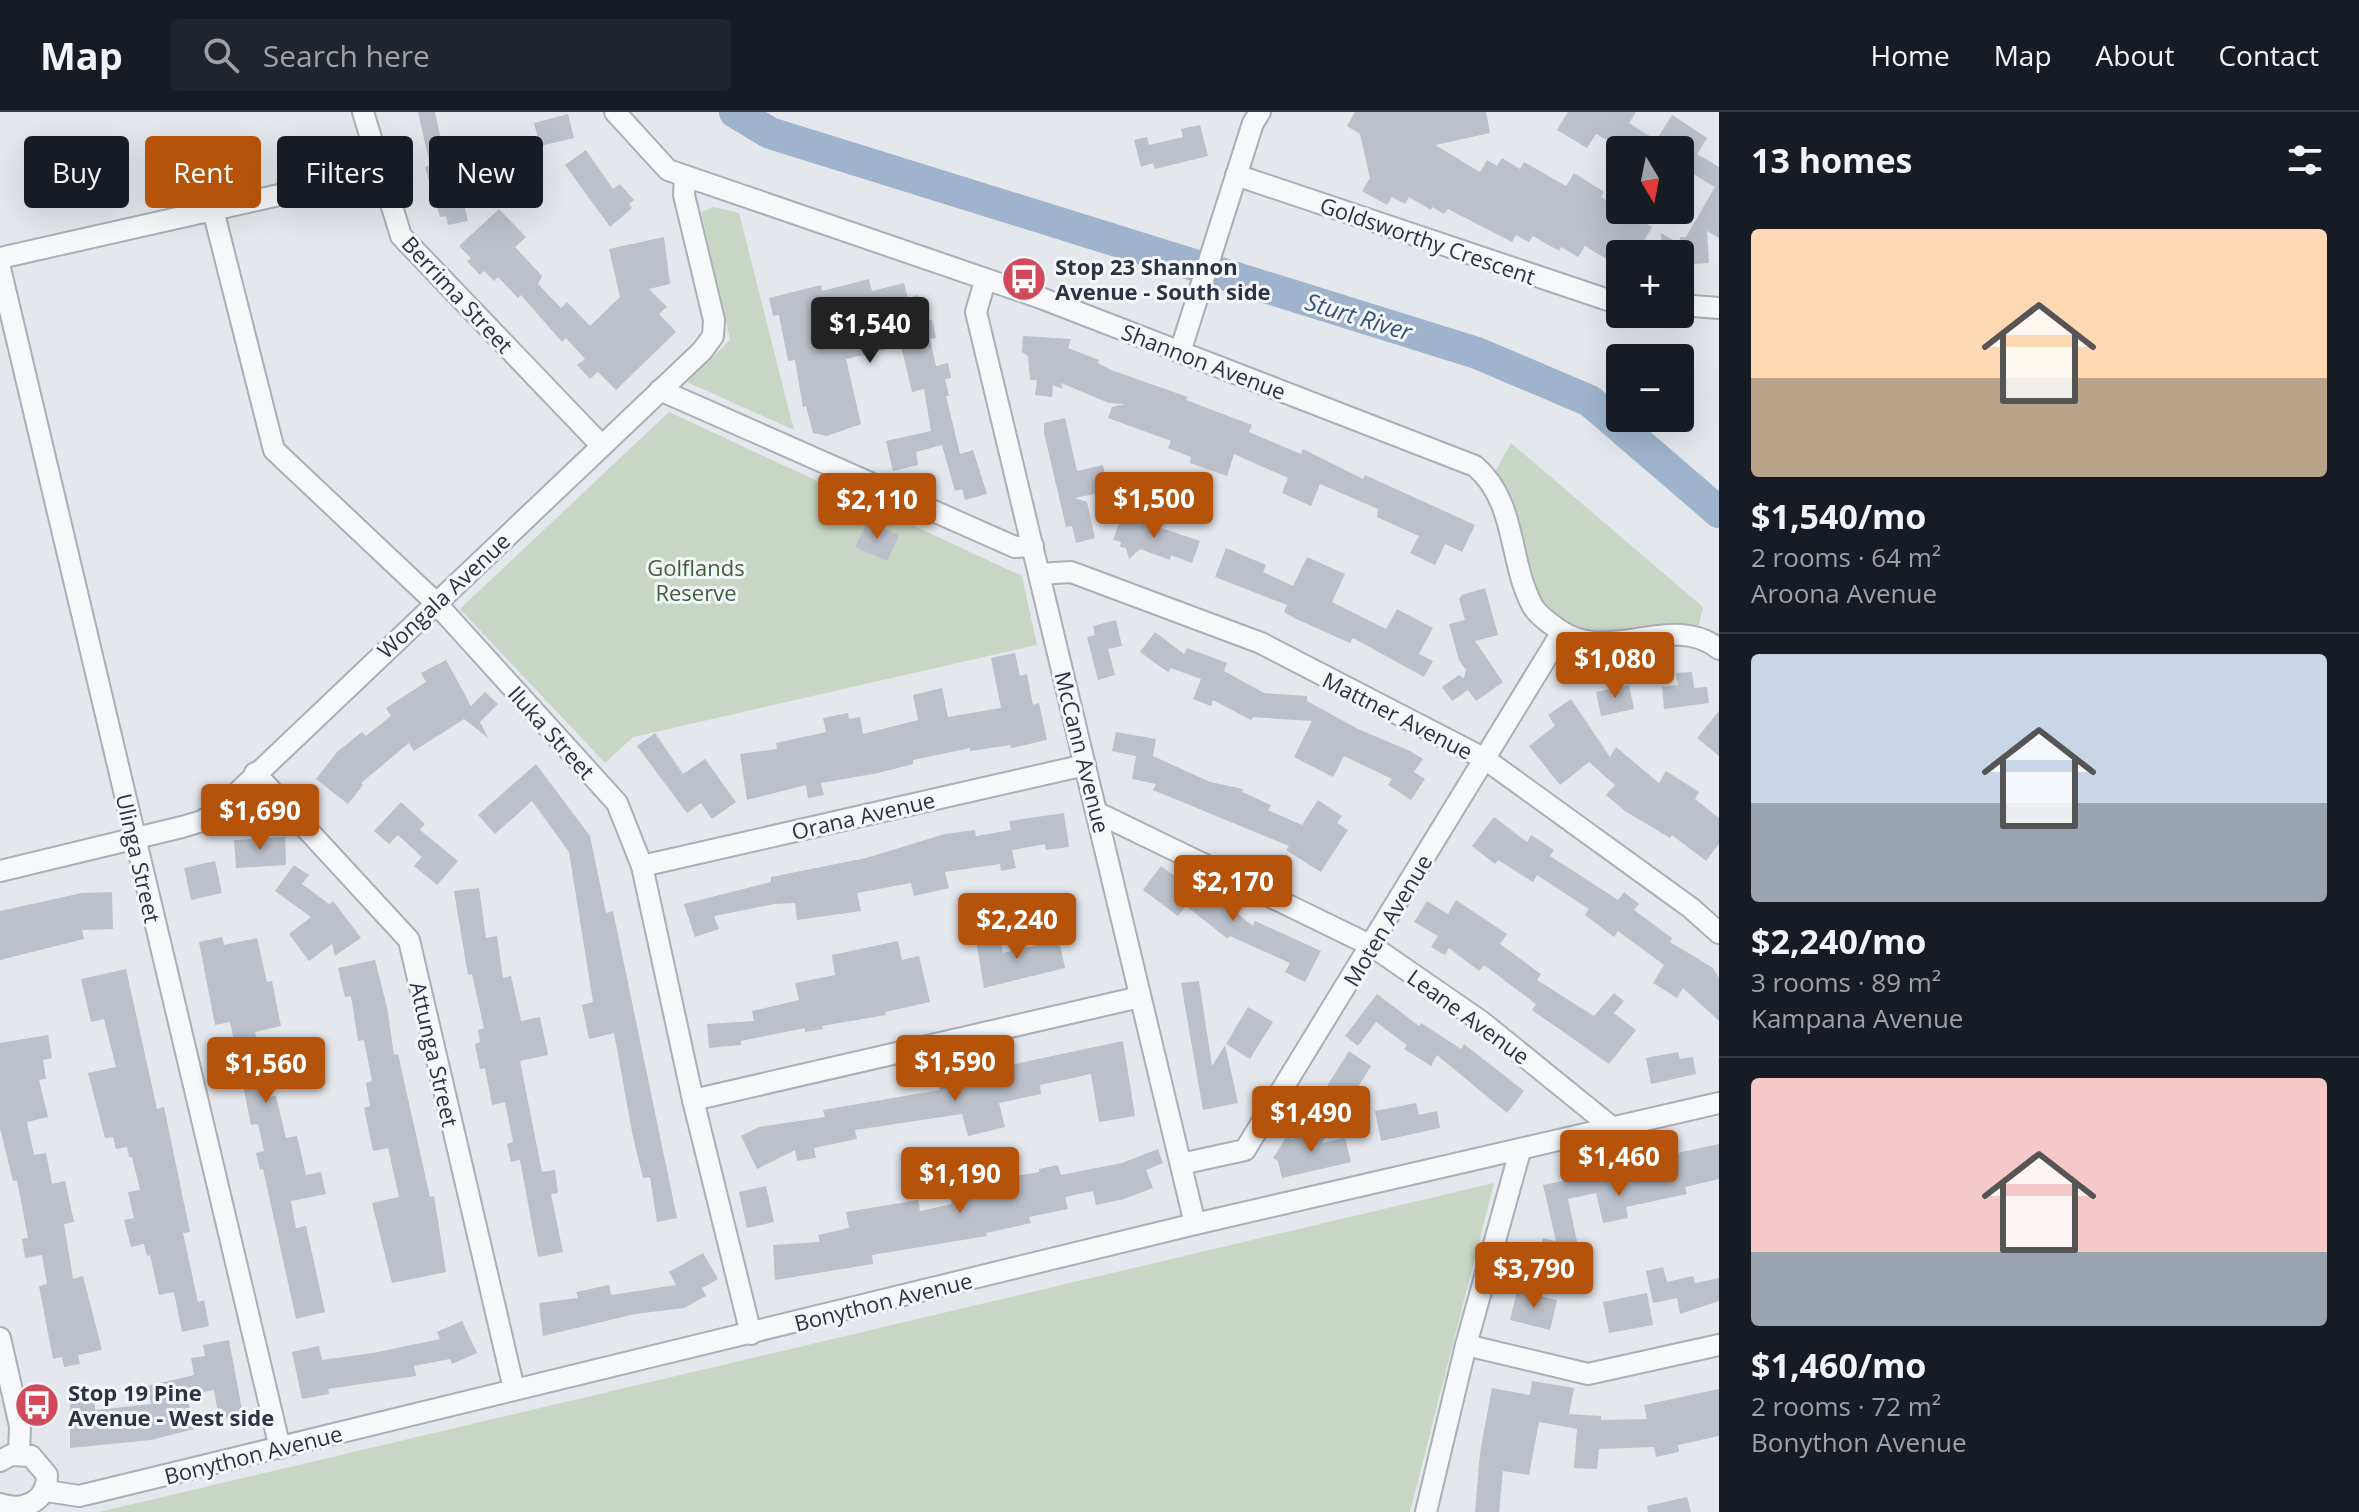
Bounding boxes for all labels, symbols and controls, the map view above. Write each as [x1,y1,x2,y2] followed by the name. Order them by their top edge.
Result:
[171,19,731,91] search box
[40,29,123,81] text: Map
[199,33,243,77] icon: search
[263,35,430,76] text: Search here
[1871,36,1950,74] text: Home
[1994,36,2052,74] text: Map
[2096,36,2174,74] text: About
[2218,36,2319,74] text: Contact
[24,136,129,208] chip: Buy
[145,136,261,208] chip: Rent
[277,136,413,208] chip: Filters
[429,136,543,208] chip: New
[1606,136,1694,224] north arrow
[1606,136,1694,432] map controls
[1751,137,1912,183] text: 13 homes
[2283,138,2327,182] icon: filters
[1316,189,1540,291] street label: Goldsworthy Crescent
[396,229,520,359] street label: Berrima Street
[1606,240,1694,328] button: +
[1055,251,1271,306] place label: Stop 23 Shannon Avenue - South side
[1000,255,1048,303] bus stop icon: Stop 23 Shannon Avenue - South side
[1967,281,2111,425] icon: home
[1302,284,1418,348] water label: Sturt River
[805,297,935,365] pin: $1,540
[829,305,911,341] text: $1,540
[1117,316,1291,406] street label: Shannon Avenue
[1606,344,1694,432] button: −
[1089,472,1219,540] pin: $1,500
[812,473,942,541] pin: $2,110
[1113,480,1195,516] text: $1,500
[836,481,918,517] text: $2,110
[1751,493,1926,539] text: $1,540/mo
[370,526,516,664] street label: Wongala Avenue
[1751,539,1941,575] text: 2 rooms · 64 m²
[647,552,745,607] park label: Golflands Reserve
[1751,575,1937,611] text: Aroona Avenue
[1550,632,1680,700] pin: $1,080
[1574,640,1656,676] text: $1,080
[1318,664,1478,766] street label: Mattner Avenue
[1048,668,1118,836] street label: McCann Avenue
[502,679,602,785] street label: Iluka Street
[1967,706,2111,850] icon: home
[195,784,325,852] pin: $1,690
[788,784,938,846] street label: Orana Avenue
[110,790,168,926] street label: Ulinga Street
[219,792,301,828] text: $1,690
[1336,848,1438,992] street label: Moten Avenue
[1168,855,1298,923] pin: $2,170
[1192,863,1274,899] text: $2,170
[952,893,1082,961] pin: $2,240
[976,901,1058,937] text: $2,240
[1751,918,1926,964] text: $2,240/mo
[1402,961,1536,1071] street label: Leane Avenue
[1751,964,1941,1000] text: 3 rooms · 89 m²
[404,979,466,1130] street label: Attunga Street
[1751,1000,1963,1036] text: Kampana Avenue
[890,1035,1020,1103] pin: $1,590
[201,1037,331,1105] pin: $1,560
[914,1043,996,1079] text: $1,590
[225,1045,307,1081] text: $1,560
[1246,1086,1376,1154] pin: $1,490
[1270,1094,1352,1130] text: $1,490
[1554,1130,1684,1198] pin: $1,460
[1967,1130,2111,1274] icon: home
[1578,1138,1660,1174] text: $1,460
[895,1147,1025,1215] pin: $1,190
[919,1155,1001,1191] text: $1,190
[1469,1242,1599,1310] pin: $3,790
[1493,1250,1575,1286] text: $3,790
[791,1264,975,1338] street label: Bonython Avenue
[1751,1342,1926,1388] text: $1,460/mo
[68,1377,274,1432] place label: Stop 19 Pine Avenue - West side
[13,1381,61,1429] bus stop icon: Stop 19 Pine Avenue - West side
[1751,1388,1941,1424] text: 2 rooms · 72 m²
[161,1417,345,1491] street label: Bonython Avenue
[1751,1424,1966,1460] text: Bonython Avenue

